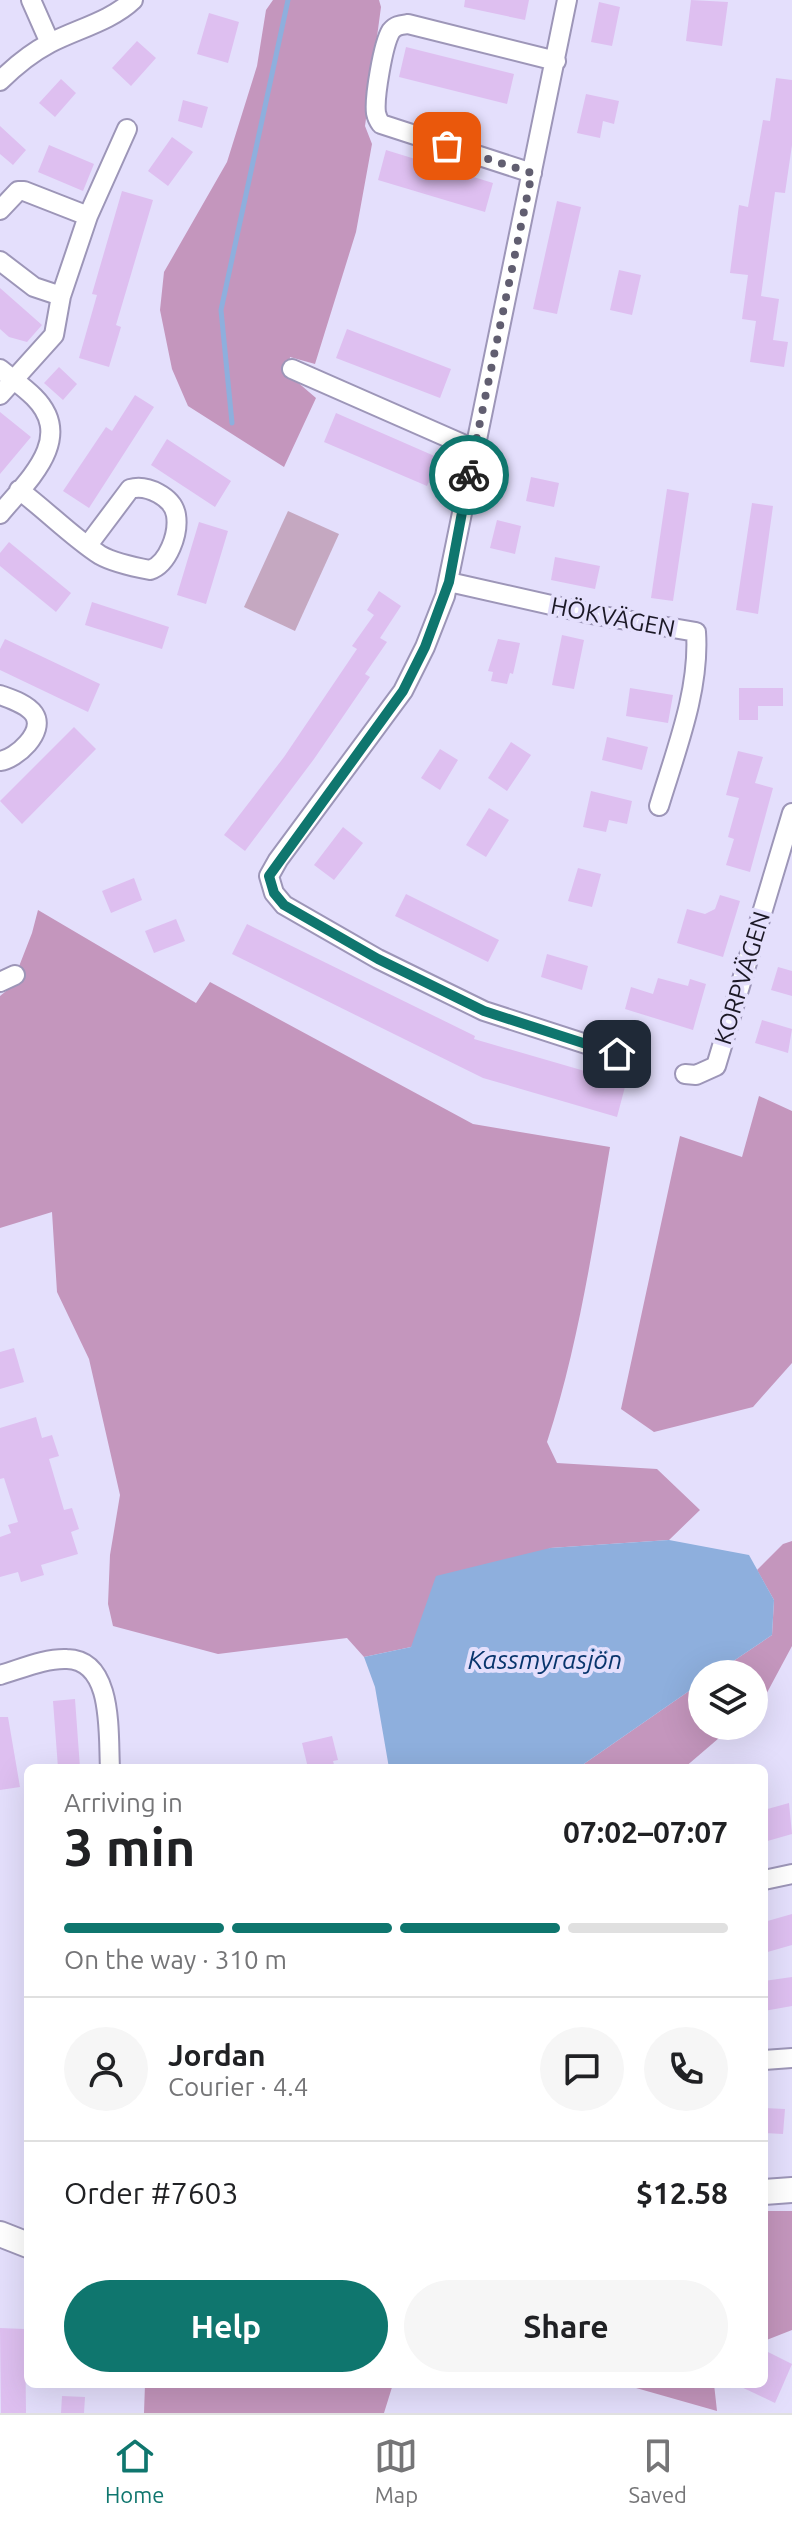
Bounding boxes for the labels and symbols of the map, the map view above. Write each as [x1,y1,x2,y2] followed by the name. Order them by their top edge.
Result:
[413,112,481,180] pin
[429,435,509,515] courier
[548,592,678,642] street label: HÖKVÄGEN
[709,908,775,1048] street label: KORPVÄGEN
[583,1020,651,1088] pin
[468,1645,622,1674] water label: Kassmyrasjön

